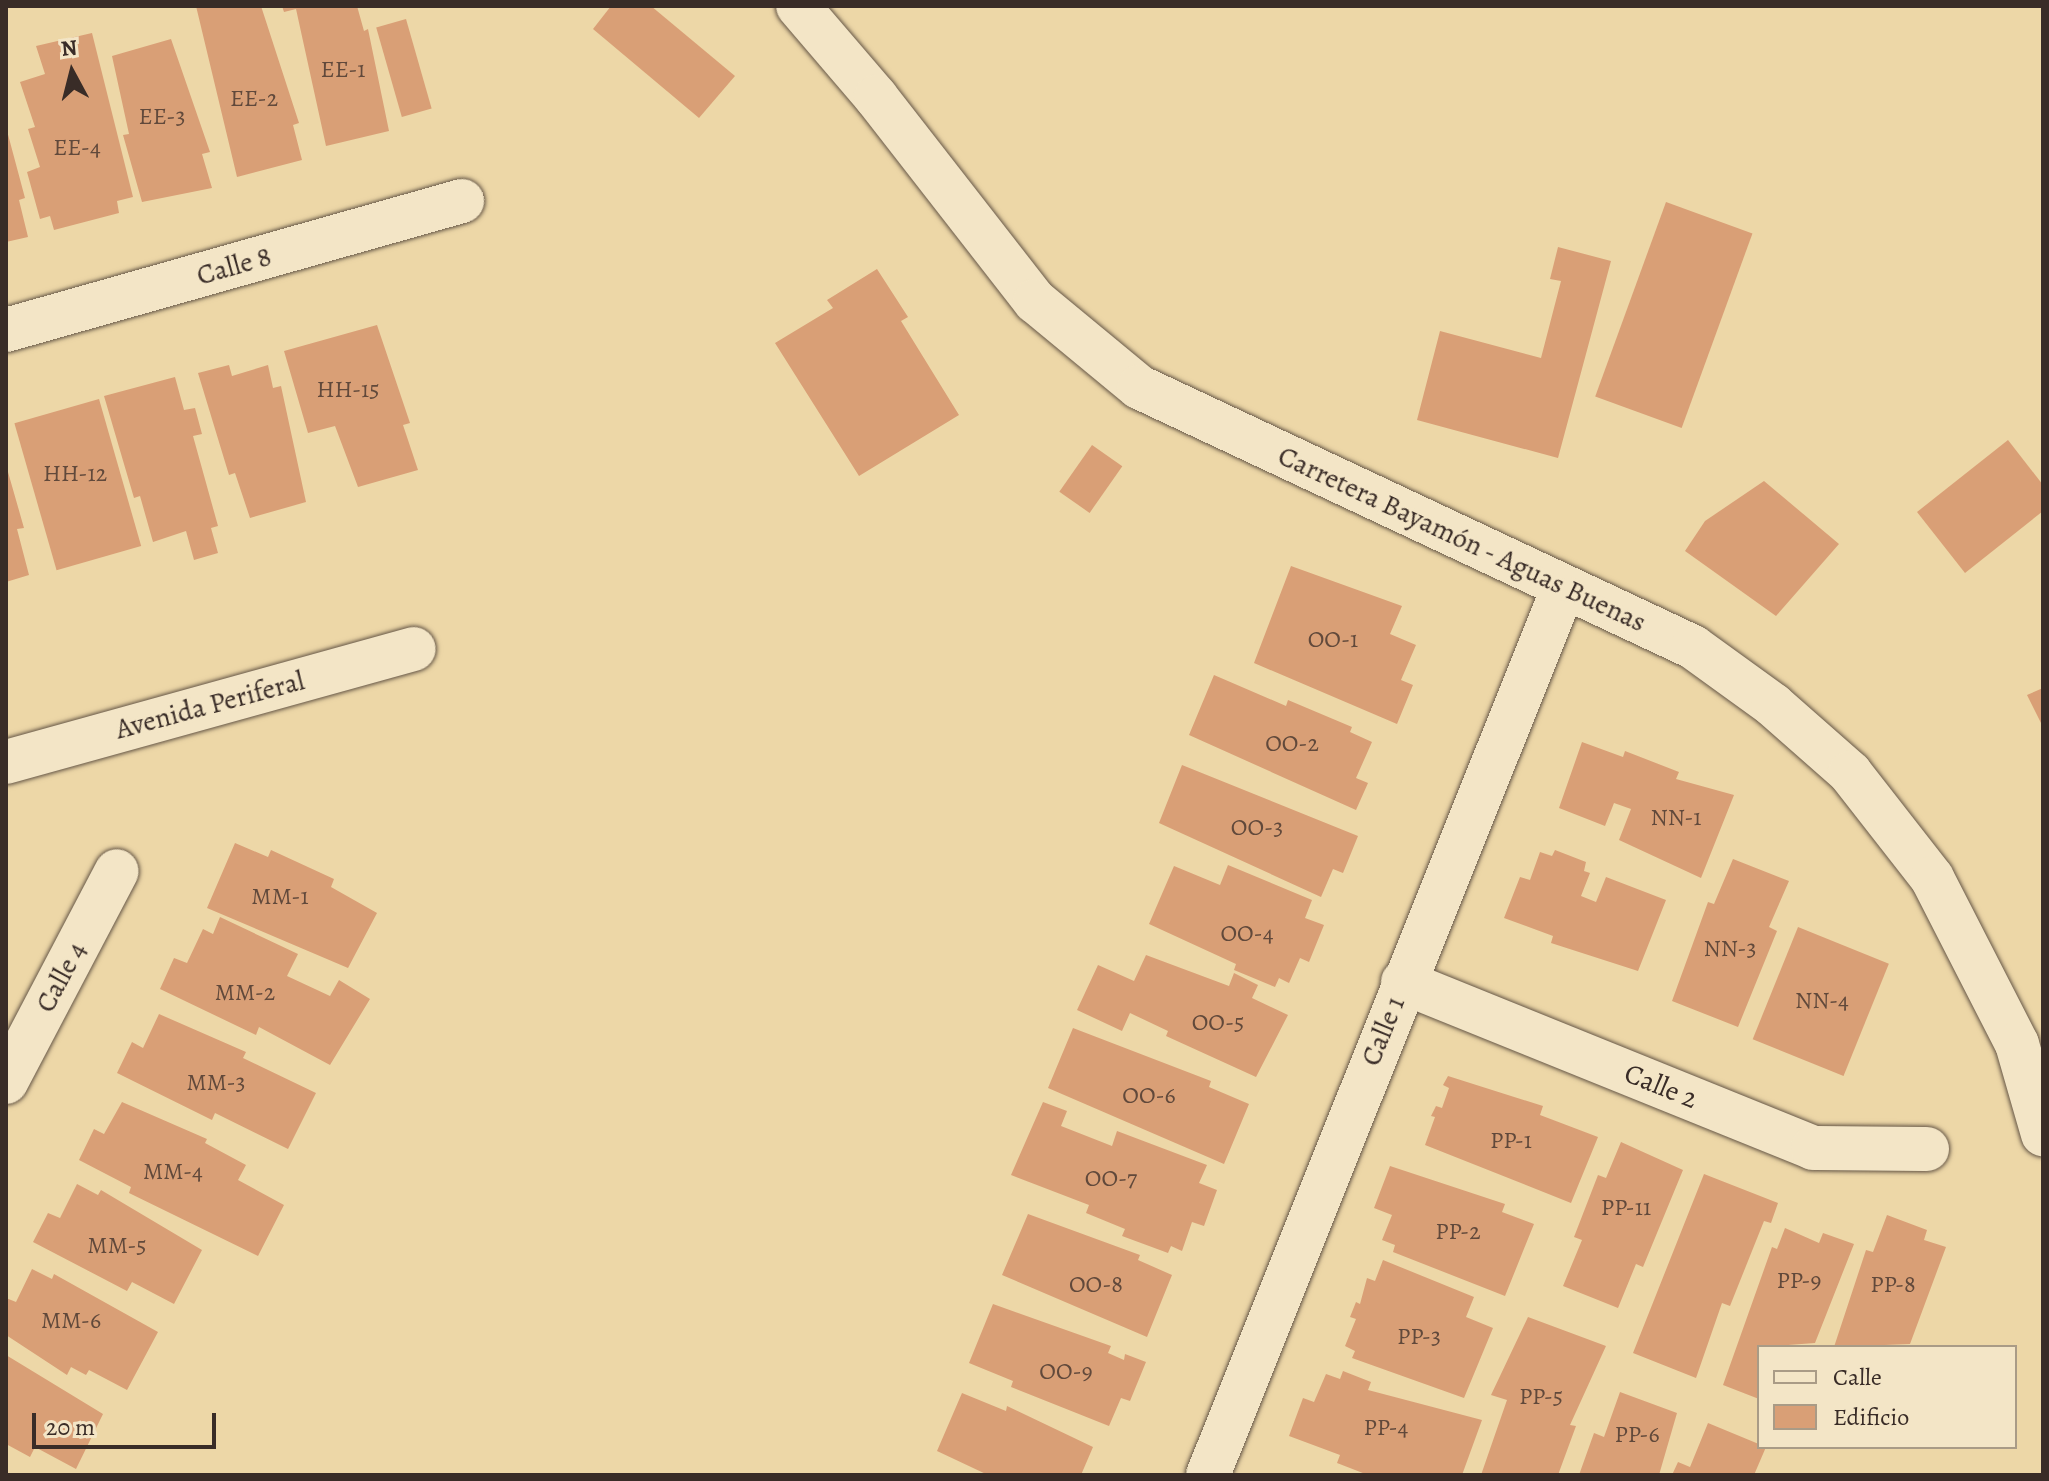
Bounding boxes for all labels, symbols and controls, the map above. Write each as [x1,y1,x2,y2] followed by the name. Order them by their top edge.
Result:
[32,32,112,112] north arrow
[59,32,79,64] text: N
[321,56,365,84] house number: EE-1
[230,85,278,113] house number: EE-2
[139,103,185,131] house number: EE-3
[53,134,101,162] house number: EE-4
[193,239,275,293] street label: Calle 8
[316,376,380,404] house number: HH-15
[1272,439,1652,639] street label: Carretera Bayamón - Aguas Buenas
[43,460,107,488] house number: HH-12
[1308,626,1358,654] house number: OO-1
[112,664,308,746] street label: Avenida Periferal
[1265,730,1319,758] house number: OO-2
[1650,804,1702,832] house number: NN-1
[1231,814,1283,842] house number: OO-3
[251,883,309,911] house number: MM-1
[1220,920,1274,948] house number: OO-4
[1704,935,1756,963] house number: NN-3
[29,936,93,1018] street label: Calle 4
[215,979,275,1007] house number: MM-2
[1795,987,1849,1015] house number: NN-4
[1354,991,1412,1071] street label: Calle 1
[1192,1009,1244,1037] house number: OO-5
[1620,1056,1702,1116] street label: Calle 2
[186,1069,246,1097] house number: MM-3
[1122,1082,1176,1110] house number: OO-6
[1490,1127,1532,1155] house number: PP-1
[143,1158,203,1186] house number: MM-4
[1085,1165,1137,1193] house number: OO-7
[1601,1194,1651,1222] house number: PP-11
[1435,1218,1481,1246] house number: PP-2
[87,1232,147,1260] house number: MM-5
[1777,1267,1821,1295] house number: PP-9
[1069,1271,1123,1299] house number: OO-8
[1870,1271,1916,1299] house number: PP-8
[41,1307,101,1335] house number: MM-6
[1397,1323,1441,1351] house number: PP-3
[1757,1345,2017,1449] legend
[1039,1358,1093,1386] house number: OO-9
[1833,1361,1882,1393] text: Calle
[1519,1383,1563,1411] house number: PP-5
[36,1397,220,1447] scale bar
[1833,1401,1909,1433] text: Edificio
[46,1411,95,1443] text: 20 m
[1364,1414,1408,1442] house number: PP-4
[1615,1421,1659,1449] house number: PP-6

